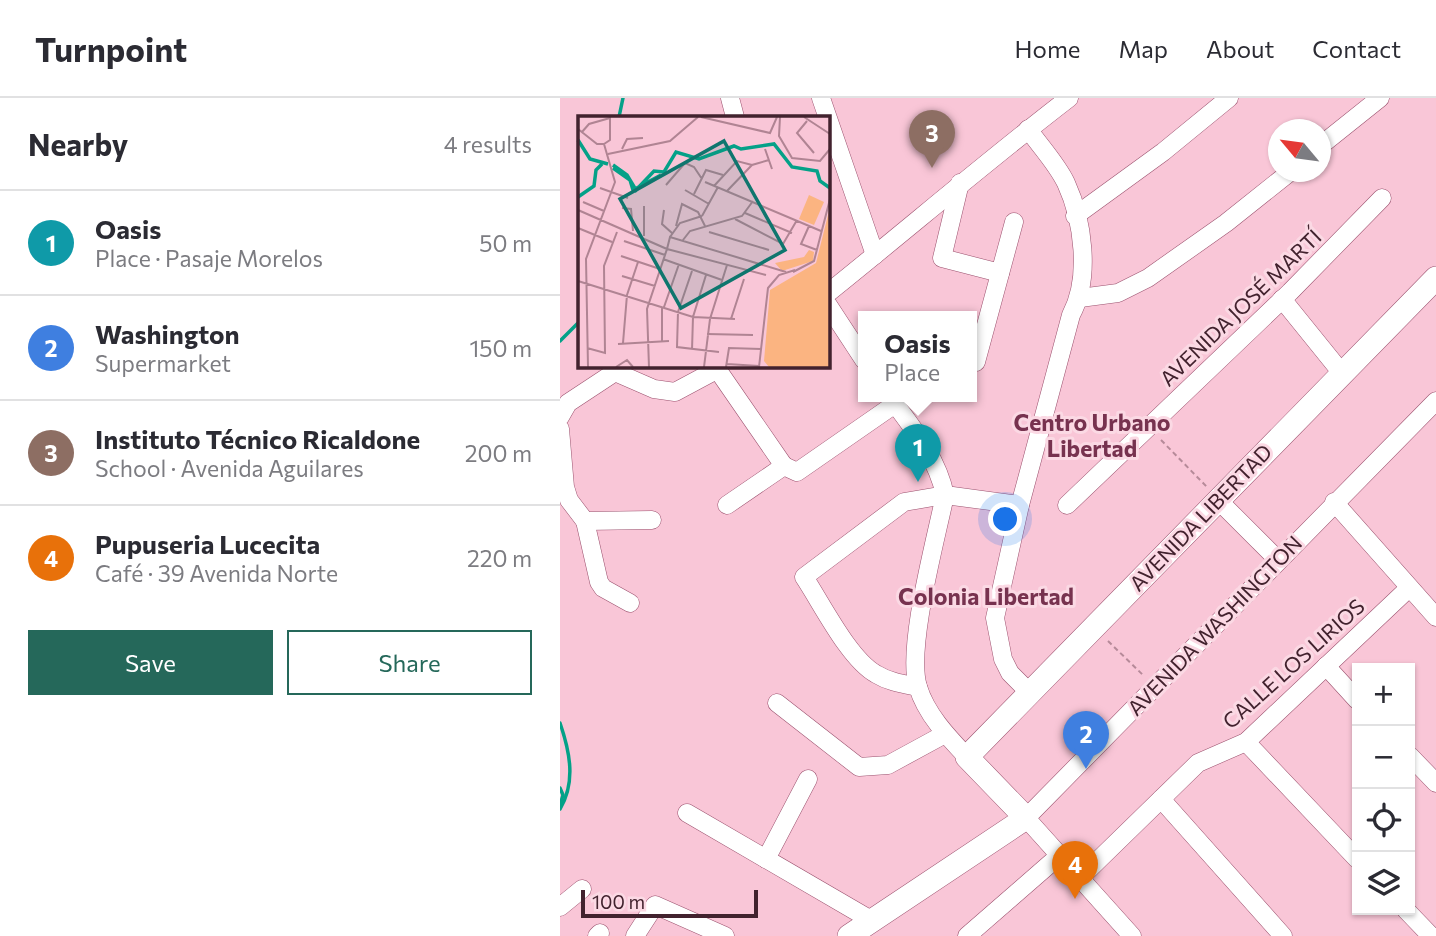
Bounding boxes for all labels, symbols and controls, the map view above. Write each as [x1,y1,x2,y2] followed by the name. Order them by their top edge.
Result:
[35,28,187,69] text: Turnpoint
[1015,34,1081,63] text: Home
[1119,34,1168,63] text: Map
[1206,34,1274,63] text: About
[1312,34,1401,63] text: Contact
[909,110,955,168] pin: 3
[578,116,830,368] inset map
[1268,119,1331,182] north arrow
[28,125,128,162] text: Nearby
[444,130,532,158] text: 4 results
[95,213,161,244] text: Oasis
[1154,223,1327,391] street label: AVENIDA JOSÉ MARTÍ
[46,229,56,257] text: 1
[479,229,532,257] text: 50 m
[95,244,323,272] text: Place · Pasaje Morelos
[858,311,977,402] popup
[95,318,240,349] text: Washington
[884,327,951,358] text: Oasis
[44,334,58,362] text: 2
[469,334,532,362] text: 150 m
[95,349,231,377] text: Supermarket
[884,358,940,386] text: Place
[1013,408,1171,462] district label: Centro Urbano Libertad
[95,423,420,454] text: Instituto Técnico Ricaldone
[895,424,941,482] pin: 1
[44,439,58,467] text: 3
[465,439,532,467] text: 200 m
[1124,439,1276,595] street label: AVENIDA LIBERTAD
[95,454,364,482] text: School · Avenida Aguilares
[988,502,1022,536] your location
[95,528,320,559] text: Pupuseria Lucecita
[1122,530,1306,720] street label: AVENIDA WASHINGTON
[44,544,58,572] text: 4
[467,544,532,572] text: 220 m
[95,559,338,587] text: Café · 39 Avenida Norte
[898,582,1074,610] district label: Colonia Libertad
[1217,593,1369,733] street label: CALLE LOS LIRIOS
[28,630,273,695] button: Save
[287,630,532,695] button: Share
[1352,663,1415,915] map controls
[1352,663,1415,726] button: +
[1063,711,1109,769] pin: 2
[1352,726,1415,789] button: −
[1352,789,1415,852] button: locate
[1052,841,1098,899] pin: 4
[1352,852,1415,915] button: layers
[581,887,758,919] scale bar
[592,890,645,913] text: 100 m

